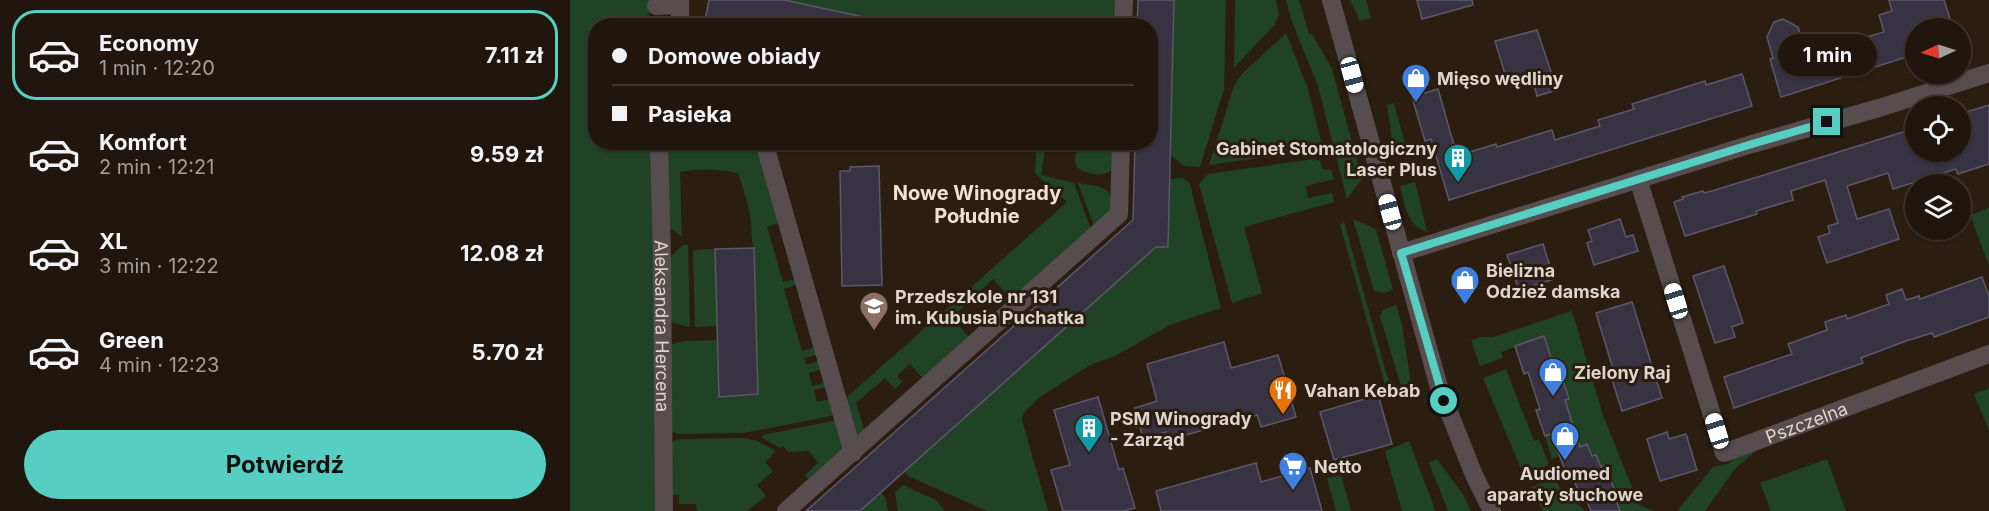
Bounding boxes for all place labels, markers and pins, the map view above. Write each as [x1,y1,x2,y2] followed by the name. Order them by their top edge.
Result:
[1400,62,1432,104] shop icon: Mięso wędliny
[1437,68,1564,89] place label: Mięso wędliny
[1216,138,1437,180] place label: Gabinet Stomatologiczny Laser Plus
[1442,142,1474,184] building icon: Gabinet Stomatologiczny Laser Plus
[1486,260,1621,302] place label: Bielizna Odzież damska
[1449,264,1481,306] shop icon: Bielizna Odzież damska
[895,286,1084,328] place label: Przedszkole nr 131 im. Kubusia Puchatka
[858,290,890,332] school or university icon: Przedszkole nr 131 im. Kubusia Puchatka
[1537,356,1569,398] shop icon: Zielony Raj
[1574,362,1671,383] place label: Zielony Raj
[1267,374,1299,416] restaurant icon: Vahan Kebab
[1304,380,1420,401] place label: Vahan Kebab
[1110,408,1252,450] place label: PSM Winogrady - Zarząd
[1073,412,1105,454] building icon: PSM Winogrady - Zarząd
[1549,420,1581,462] shop icon: Audiomed aparaty słuchowe
[1277,450,1309,492] supermarket icon: Netto
[1314,456,1362,477] place label: Netto
[1487,463,1644,505] place label: Audiomed aparaty słuchowe

